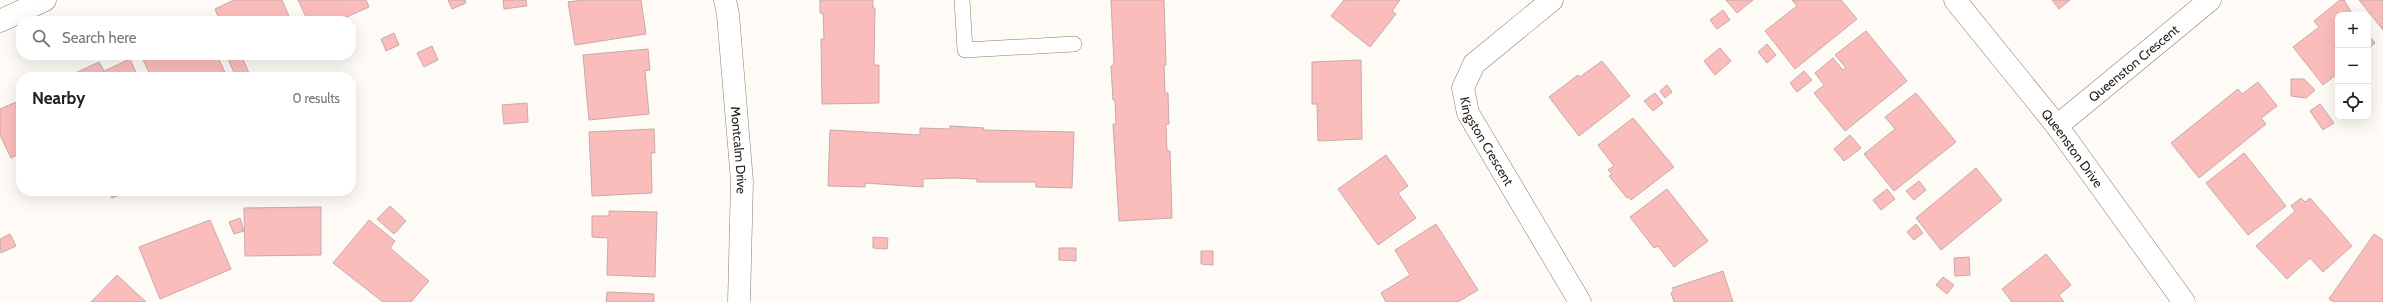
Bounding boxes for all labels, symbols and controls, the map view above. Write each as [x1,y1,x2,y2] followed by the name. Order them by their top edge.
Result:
[2335,12,2371,120] map controls
[2335,12,2371,48] button: +
[16,16,356,60] search box
[2085,21,2182,105] street label: Queenston Crescent
[30,27,52,49] icon: search
[62,29,137,47] text: Search here
[2335,48,2371,84] button: −
[2335,84,2371,120] button: locate
[32,88,85,108] text: Nearby
[292,90,340,106] text: 0 results
[1457,95,1517,189] street label: Kingston Crescent
[2038,105,2107,191] street label: Queenston Drive
[728,106,750,195] street label: Montcalm Drive

